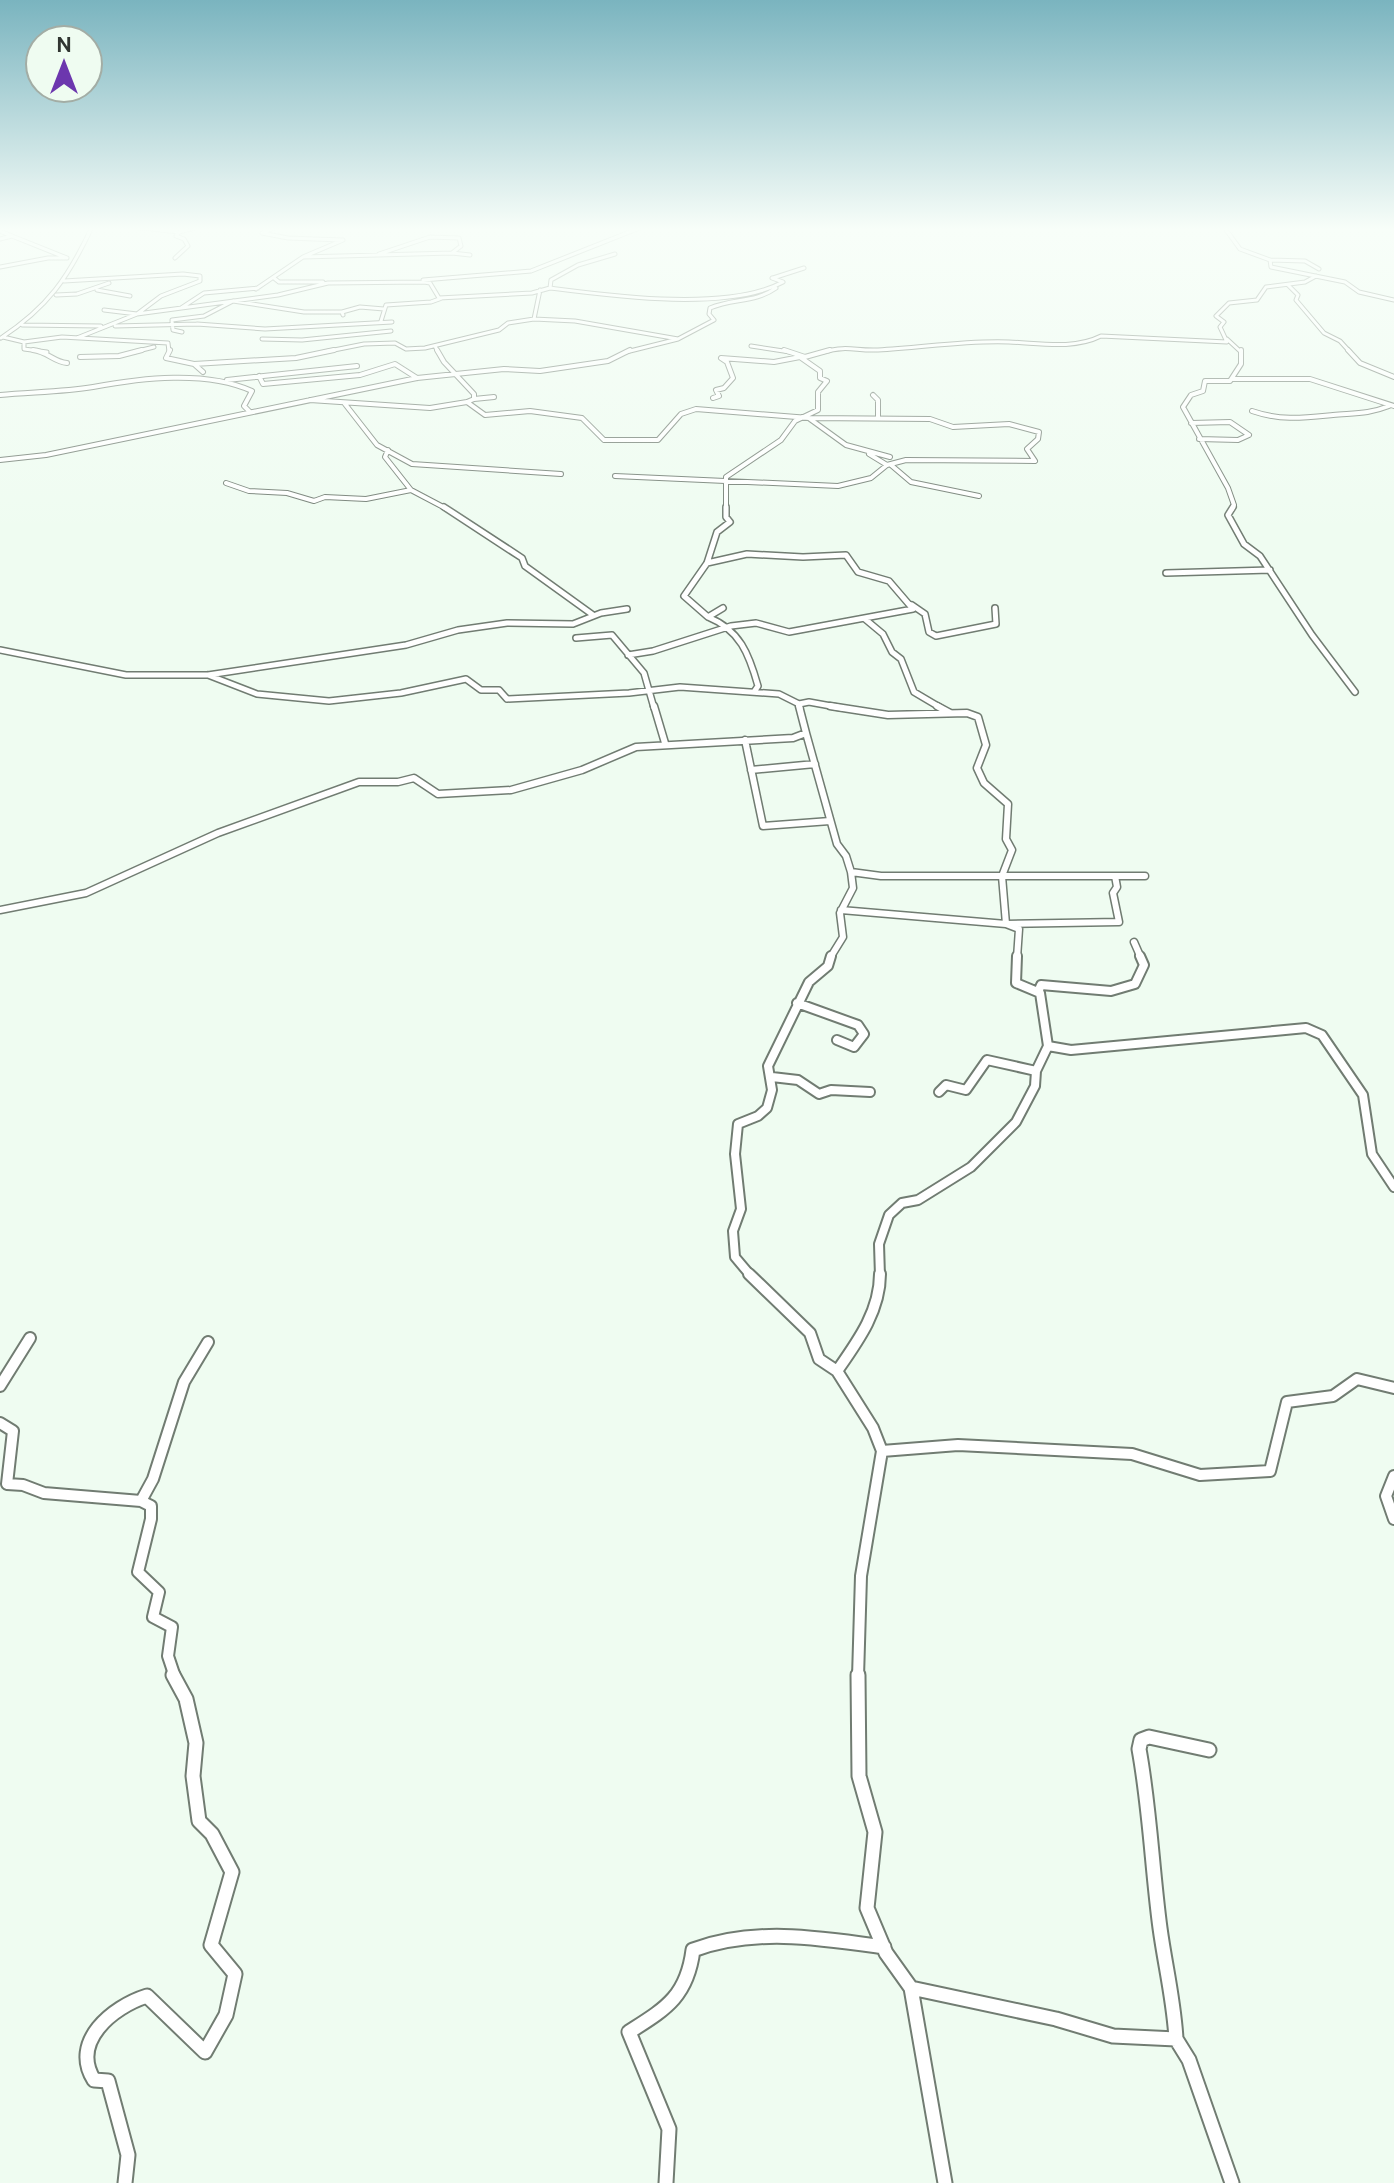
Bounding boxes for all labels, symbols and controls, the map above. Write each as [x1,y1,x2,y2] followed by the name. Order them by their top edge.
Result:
[24,24,104,104] north arrow
[56,31,72,58] text: N

